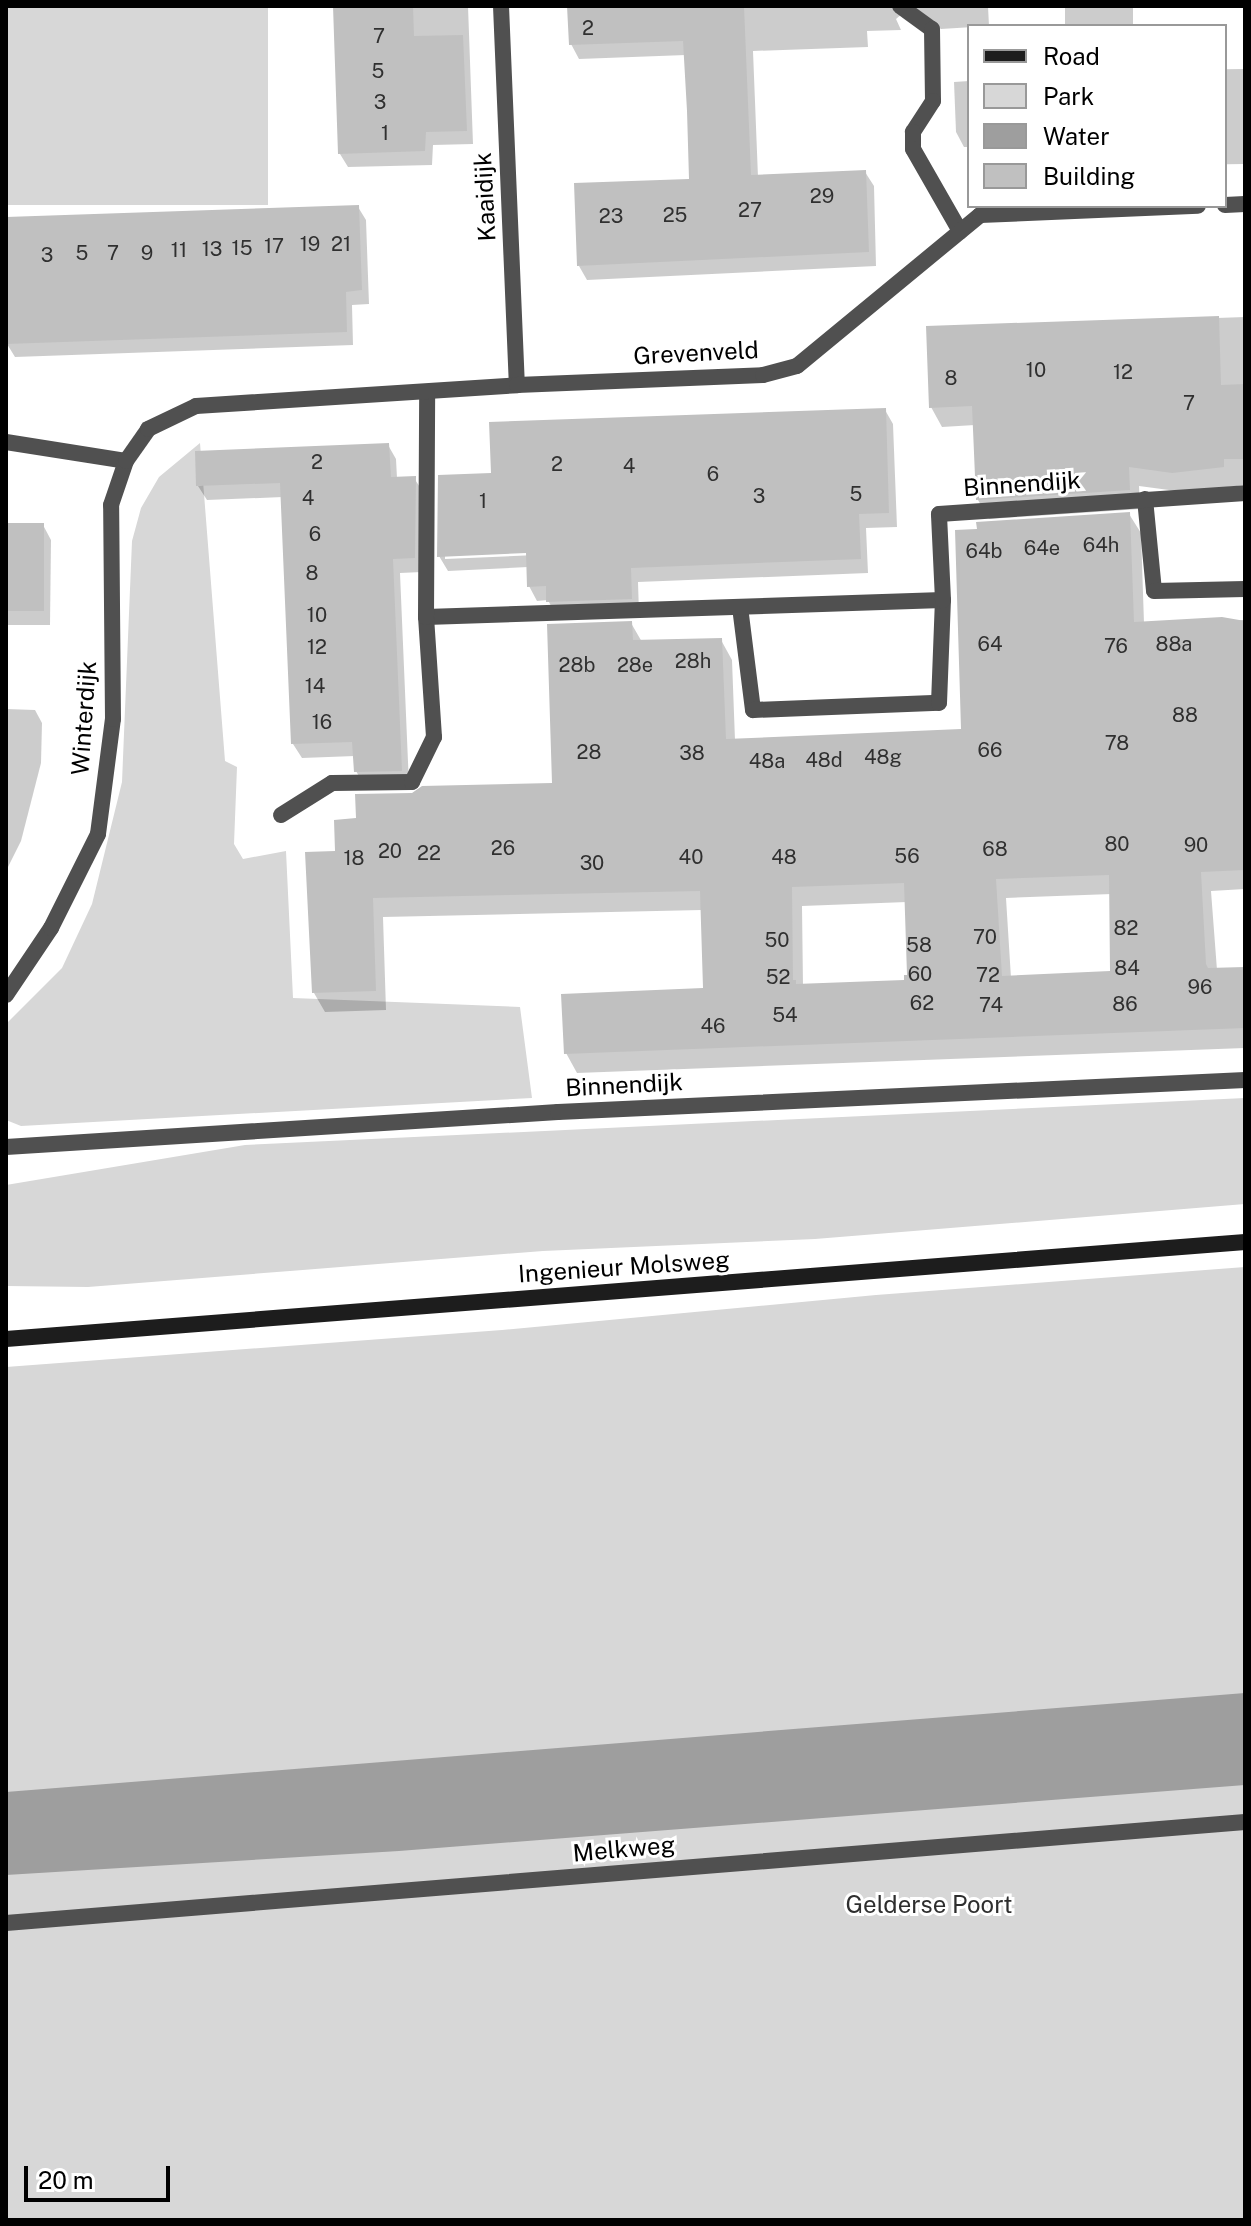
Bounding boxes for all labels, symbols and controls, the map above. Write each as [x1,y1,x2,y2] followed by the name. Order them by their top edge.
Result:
[582,16,594,40] house number: 2
[373,24,385,48] house number: 7
[967,24,1227,208] legend
[1043,42,1100,70] text: Road
[372,59,384,83] house number: 5
[1043,82,1094,110] text: Park
[374,90,386,114] house number: 3
[381,121,389,145] house number: 1
[1043,122,1110,150] text: Water
[468,152,502,242] street label: Kaaidijk
[1043,162,1135,190] text: Building
[810,184,834,208] house number: 29
[738,198,762,222] house number: 27
[663,203,687,227] house number: 25
[599,204,623,228] house number: 23
[300,232,320,256] house number: 19
[331,232,351,256] house number: 21
[264,234,284,258] house number: 17
[232,236,252,260] house number: 15
[202,237,222,261] house number: 13
[171,238,187,262] house number: 11
[76,241,88,265] house number: 5
[107,241,119,265] house number: 7
[141,241,153,265] house number: 9
[41,243,53,267] house number: 3
[633,335,759,371] street label: Grevenveld
[1026,358,1046,382] house number: 10
[1113,360,1133,384] house number: 12
[945,366,957,390] house number: 8
[1183,391,1195,415] house number: 7
[311,450,323,474] house number: 2
[551,452,563,476] house number: 2
[623,454,635,478] house number: 4
[707,462,719,486] house number: 6
[962,466,1082,502] street label: Binnendijk
[850,482,862,506] house number: 5
[753,484,765,508] house number: 3
[302,486,314,510] house number: 4
[479,489,487,513] house number: 1
[309,522,321,546] house number: 6
[1083,533,1119,557] house number: 64h
[1024,536,1060,560] house number: 64e
[966,539,1002,563] house number: 64b
[306,561,318,585] house number: 8
[307,603,327,627] house number: 10
[978,632,1002,656] house number: 64
[1156,632,1192,656] house number: 88a
[1104,634,1128,658] house number: 76
[307,635,327,659] house number: 12
[675,649,711,673] house number: 28h
[559,653,595,677] house number: 28b
[617,653,653,677] house number: 28e
[66,660,102,776] street label: Winterdijk
[305,674,325,698] house number: 14
[1172,703,1198,727] house number: 88
[312,710,332,734] house number: 16
[1105,731,1129,755] house number: 78
[978,738,1002,762] house number: 66
[577,740,601,764] house number: 28
[679,741,705,765] house number: 38
[864,745,902,769] house number: 48g
[805,748,843,772] house number: 48d
[749,749,785,773] house number: 48a
[1104,832,1130,856] house number: 80
[1184,833,1208,857] house number: 90
[491,836,515,860] house number: 26
[982,837,1008,861] house number: 68
[378,839,402,863] house number: 20
[417,841,441,865] house number: 22
[894,844,920,868] house number: 56
[679,845,703,869] house number: 40
[771,845,797,869] house number: 48
[343,846,365,870] house number: 18
[580,851,604,875] house number: 30
[1114,916,1138,940] house number: 82
[973,925,997,949] house number: 70
[764,928,790,952] house number: 50
[906,933,932,957] house number: 58
[1114,956,1140,980] house number: 84
[908,962,932,986] house number: 60
[976,963,1000,987] house number: 72
[766,965,790,989] house number: 52
[1188,975,1212,999] house number: 96
[910,991,934,1015] house number: 62
[1112,992,1138,1016] house number: 86
[979,993,1003,1017] house number: 74
[772,1003,798,1027] house number: 54
[700,1014,726,1038] house number: 46
[564,1068,684,1102] street label: Binnendijk
[517,1245,731,1289] street label: Ingenieur Molsweg
[572,1830,676,1868] street label: Melkweg
[845,1891,1013,1919] park label: Gelderse Poort
[28,2150,174,2200] scale bar
[38,2166,94,2194] text: 20 m

